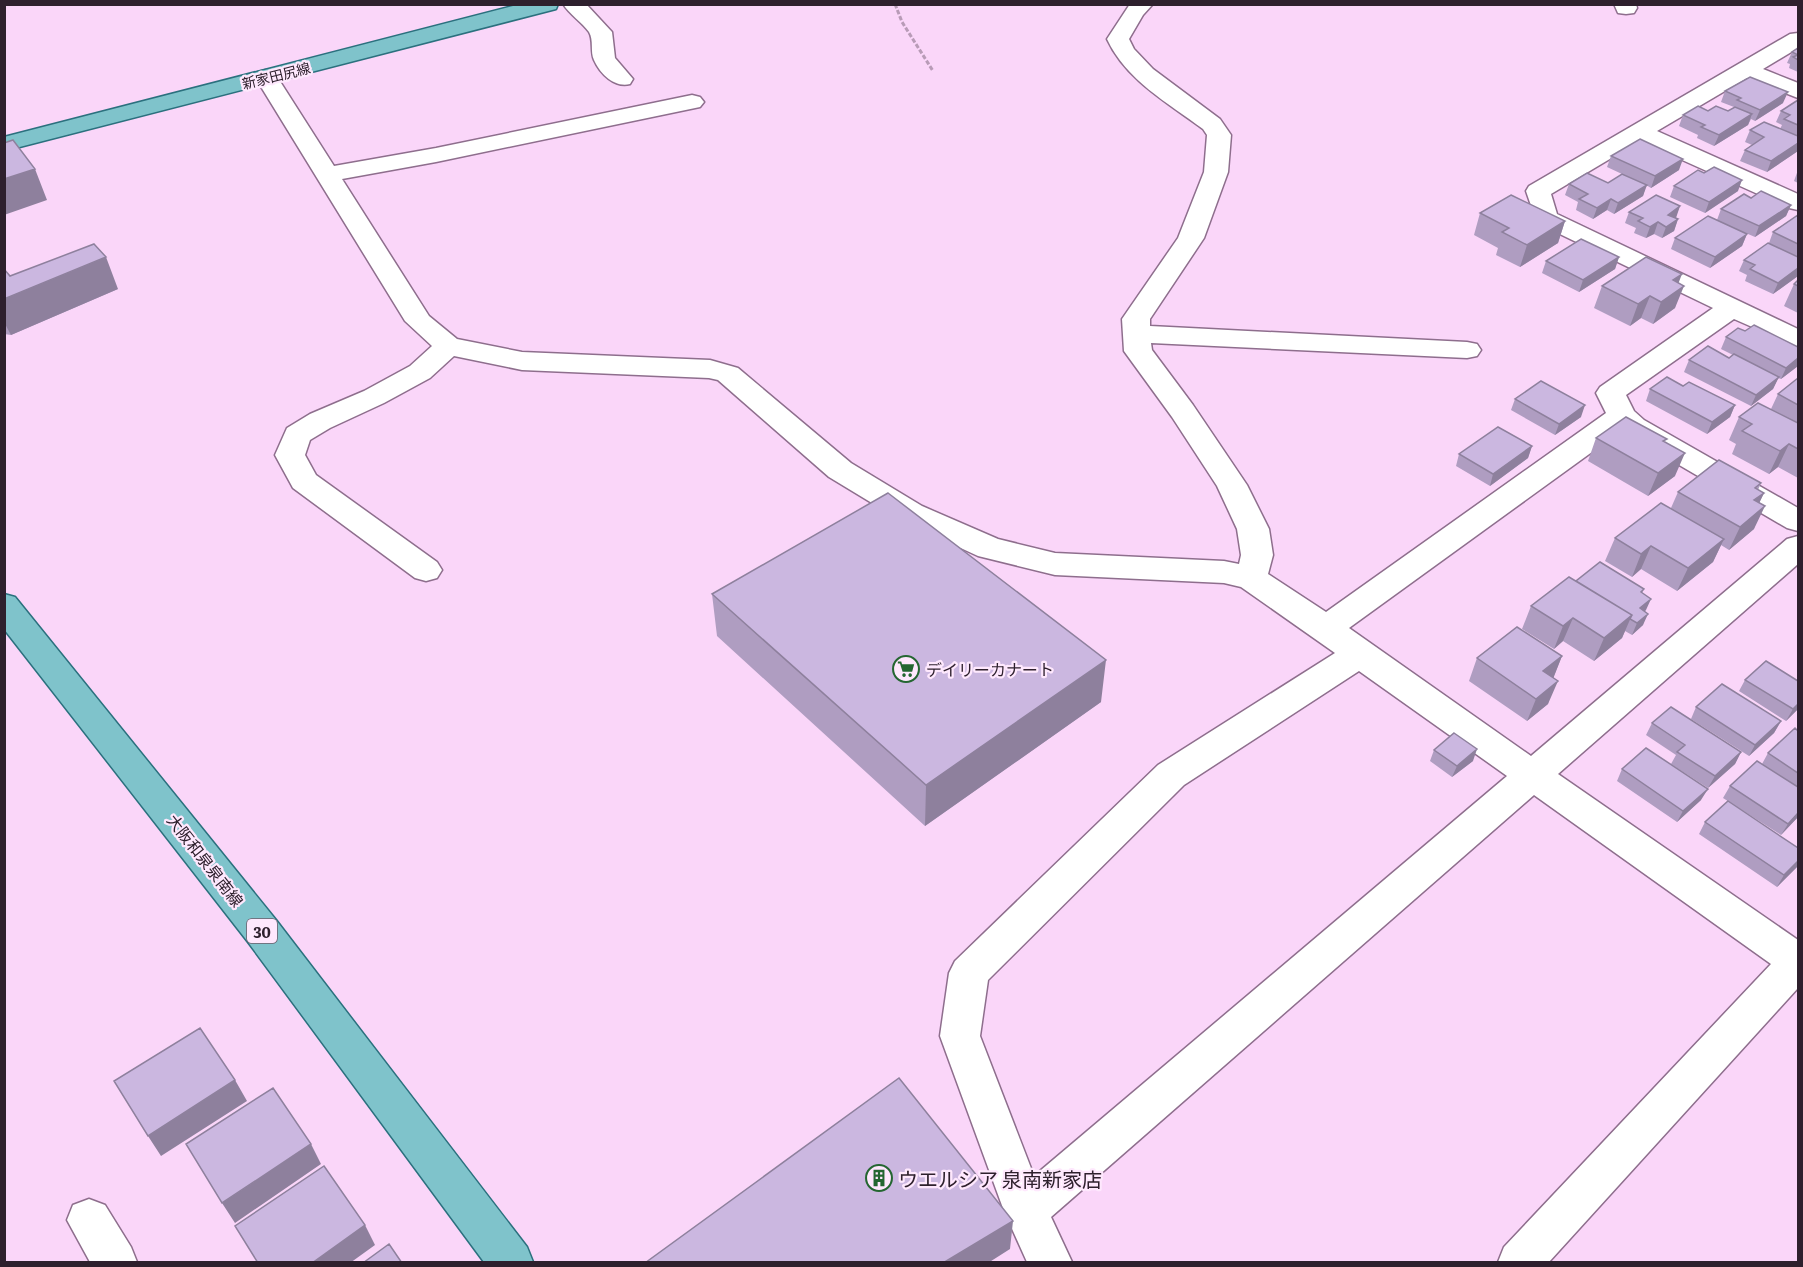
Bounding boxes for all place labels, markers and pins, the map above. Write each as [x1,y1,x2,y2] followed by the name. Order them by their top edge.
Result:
[891,654,921,684] supermarket icon: デイリーカナート
[926,657,1054,681] place label: デイリーカナート
[864,1163,894,1193] building icon: ウエルシア 泉南新家店
[898,1163,1102,1193] place label: ウエルシア 泉南新家店

